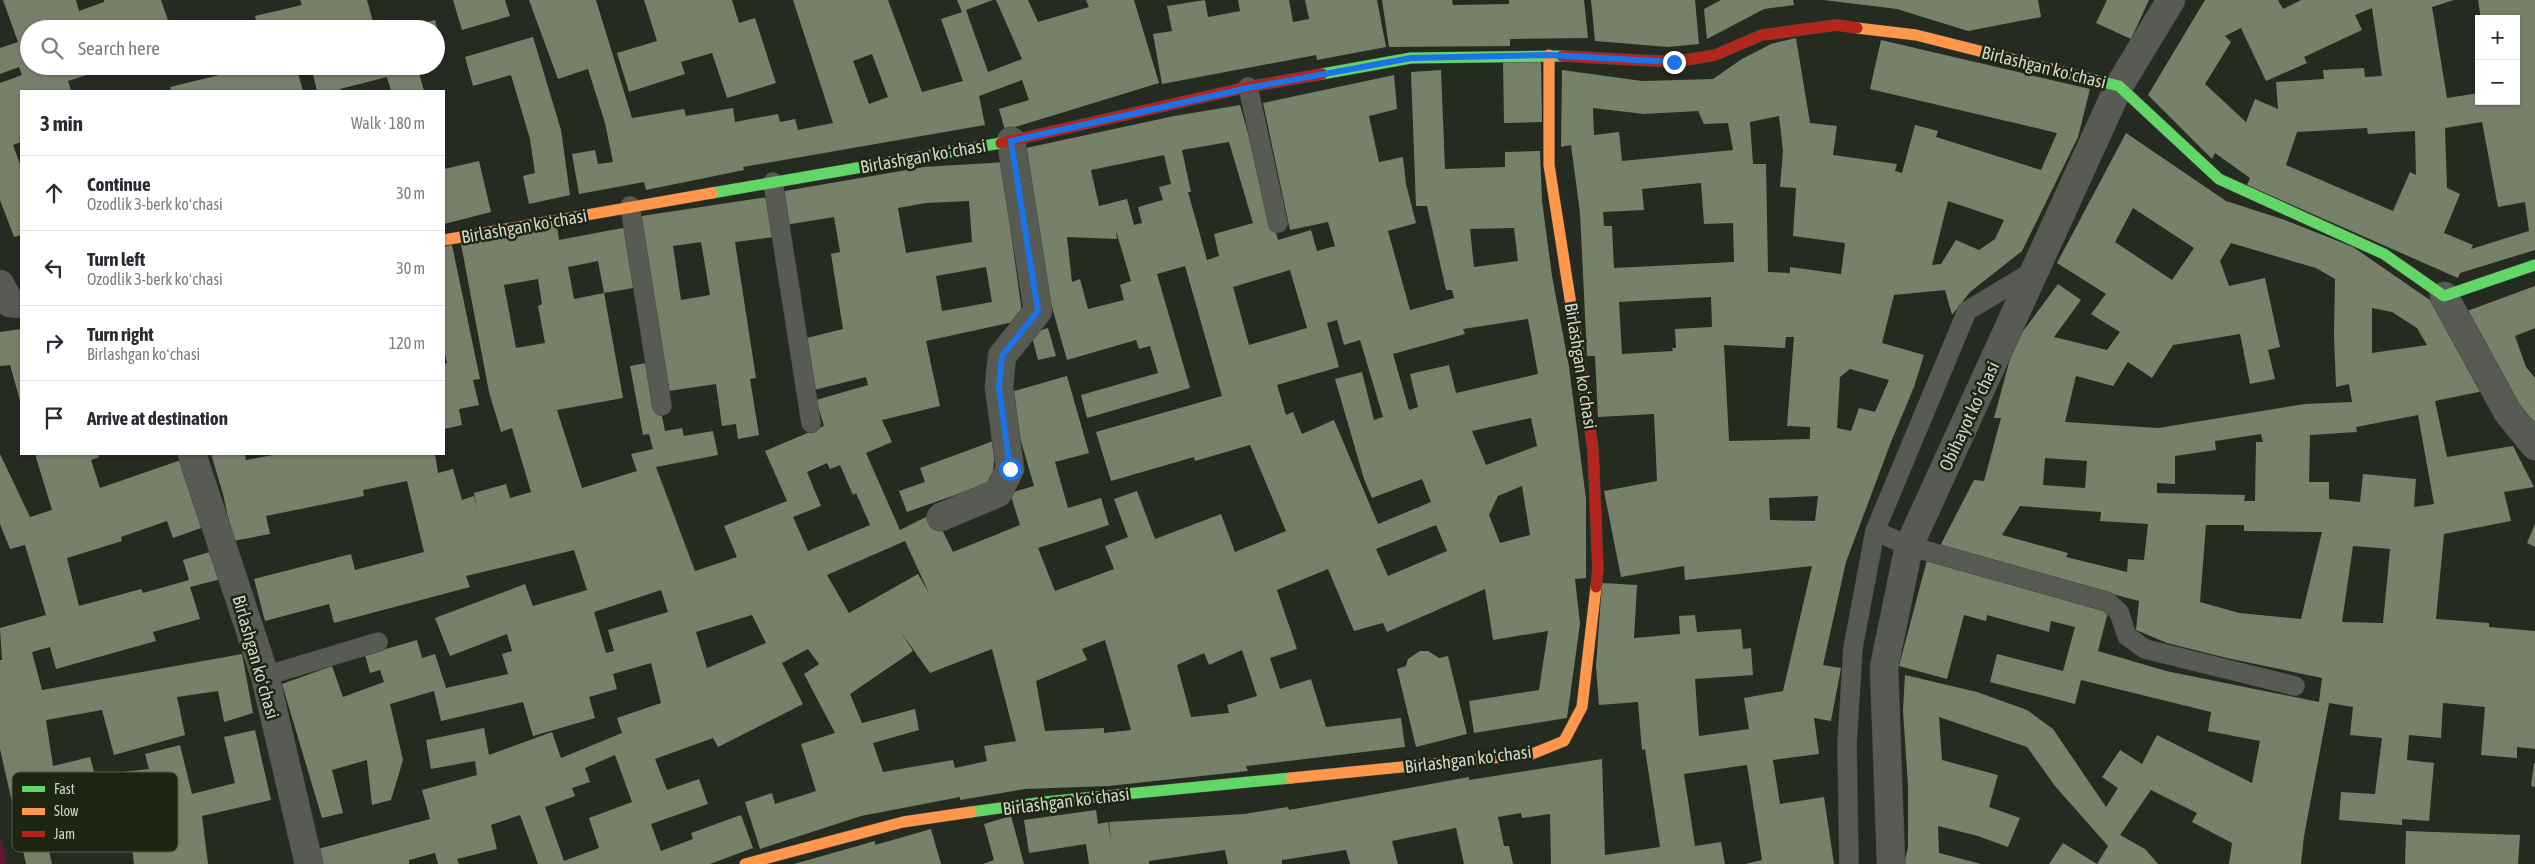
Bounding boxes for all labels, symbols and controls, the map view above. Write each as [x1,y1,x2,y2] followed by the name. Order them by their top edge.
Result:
[2475,15,2520,105] map controls
[2475,15,2520,60] button: +
[20,20,445,75] search box
[38,34,66,62] icon: search
[78,37,160,59] text: Search here
[1980,41,2108,93] street label: Birlashgan koʻchasi
[1663,51,1686,74] route end
[2475,60,2520,105] button: −
[40,111,83,135] text: 3 min
[351,114,425,132] text: Walk · 180 m
[858,135,988,177] street label: Birlashgan koʻchasi
[87,173,151,195] text: Continue
[40,179,68,207] icon: ahead
[396,184,425,202] text: 30 m
[87,195,223,213] text: Ozodlik 3-berk koʻchasi
[459,205,589,247] street label: Birlashgan koʻchasi
[87,248,145,270] text: Turn left
[40,254,68,282] icon: left
[396,259,425,277] text: 30 m
[87,270,223,288] text: Ozodlik 3-berk koʻchasi
[1561,301,1601,431] street label: Birlashgan koʻchasi
[87,323,154,345] text: Turn right
[40,329,68,357] icon: right
[389,334,425,352] text: 120 m
[87,345,200,363] text: Birlashgan koʻchasi
[1935,358,2003,474] street label: Obihayot koʻchasi
[40,404,68,432] icon: arrive
[87,407,228,429] text: Arrive at destination
[999,458,1022,481] route start
[228,593,284,721] street label: Birlashgan koʻchasi
[1403,741,1533,777] street label: Birlashgan koʻchasi
[12,772,178,852] legend
[54,781,75,797] text: Fast
[1001,783,1131,819] street label: Birlashgan koʻchasi
[54,803,79,819] text: Slow
[54,826,75,842] text: Jam

